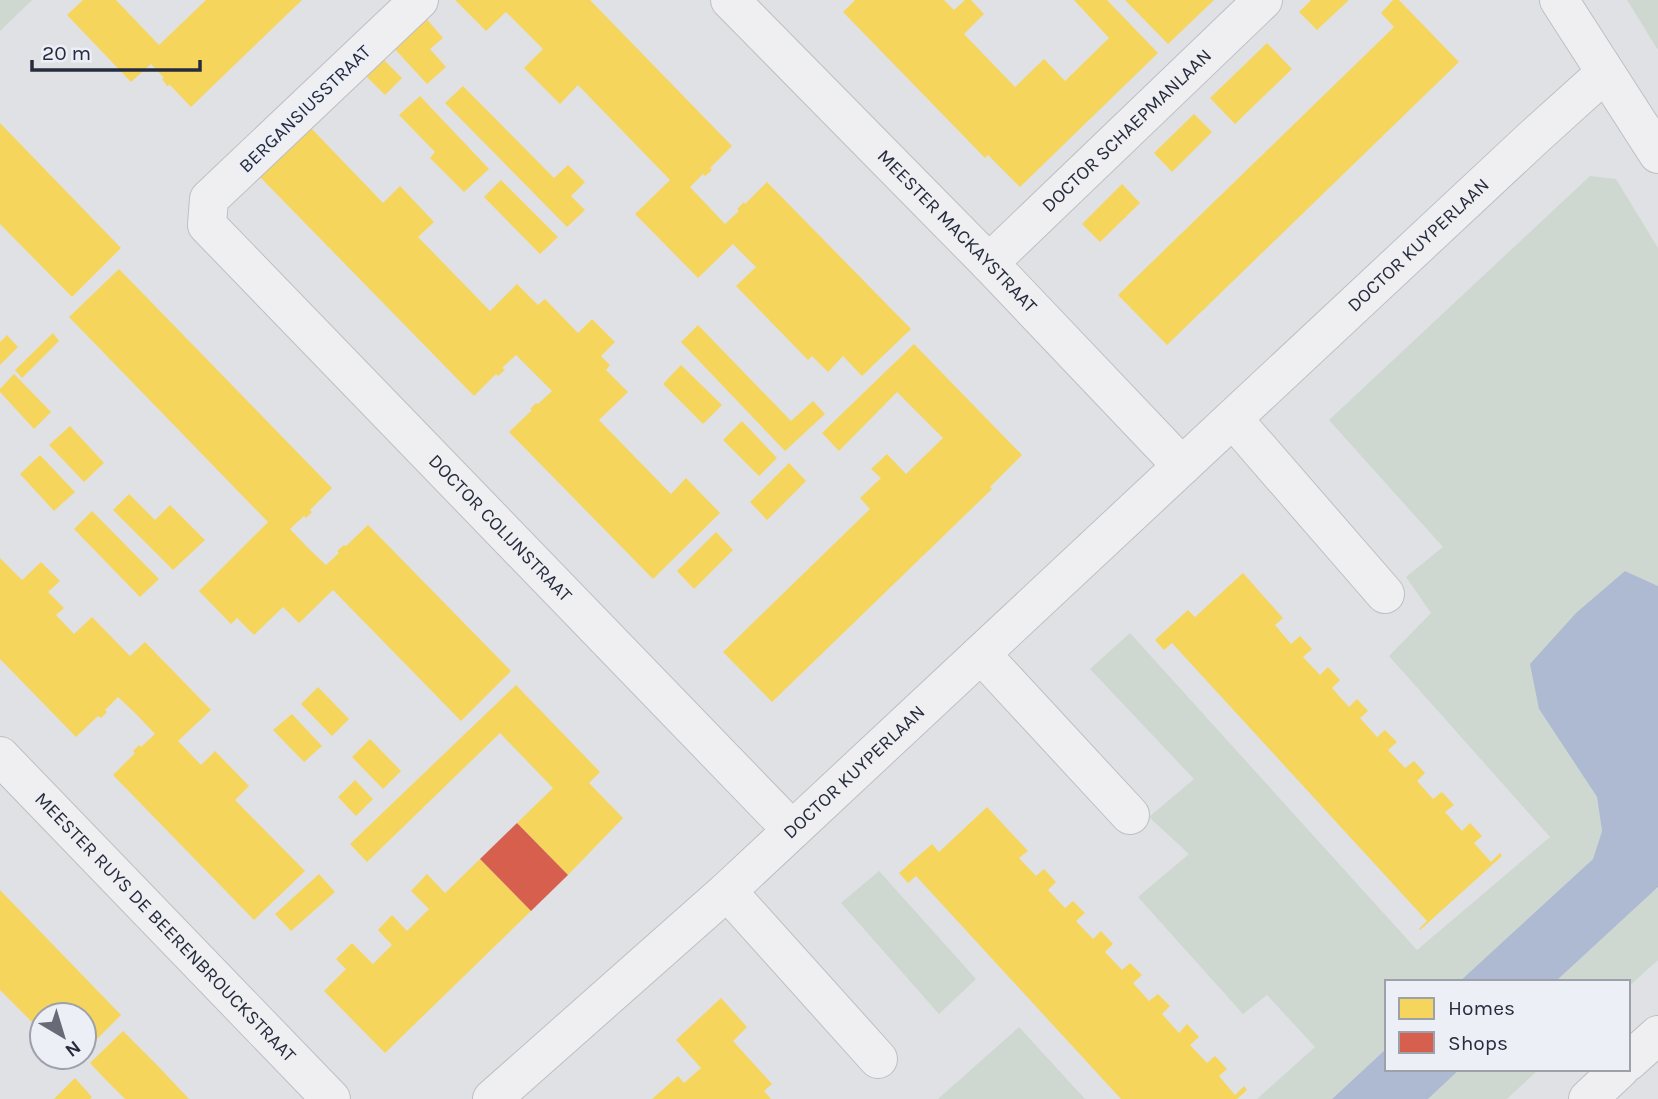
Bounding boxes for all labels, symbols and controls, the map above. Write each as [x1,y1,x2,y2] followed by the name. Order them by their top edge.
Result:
[32,28,200,72] scale bar
[235,40,376,177] street label: BERGANSIUSSTRAAT
[42,41,91,65] text: 20 m
[1038,44,1216,217] street label: DOCTOR SCHAEPMANLAAN
[873,145,1042,318] street label: MEESTER MACKAYSTRAAT
[1343,174,1494,316] street label: DOCTOR KUYPERLAAN
[424,450,577,607] street label: DOCTOR COLIJNSTRAAT
[779,701,930,843] street label: DOCTOR KUYPERLAAN
[30,787,300,1067] street label: MEESTER RUYS DE BEERENBROUCKSTRAAT
[1385,980,1630,1071] legend
[1448,996,1515,1020] text: Homes
[28,1001,98,1071] north arrow
[1448,1031,1508,1055] text: Shops

